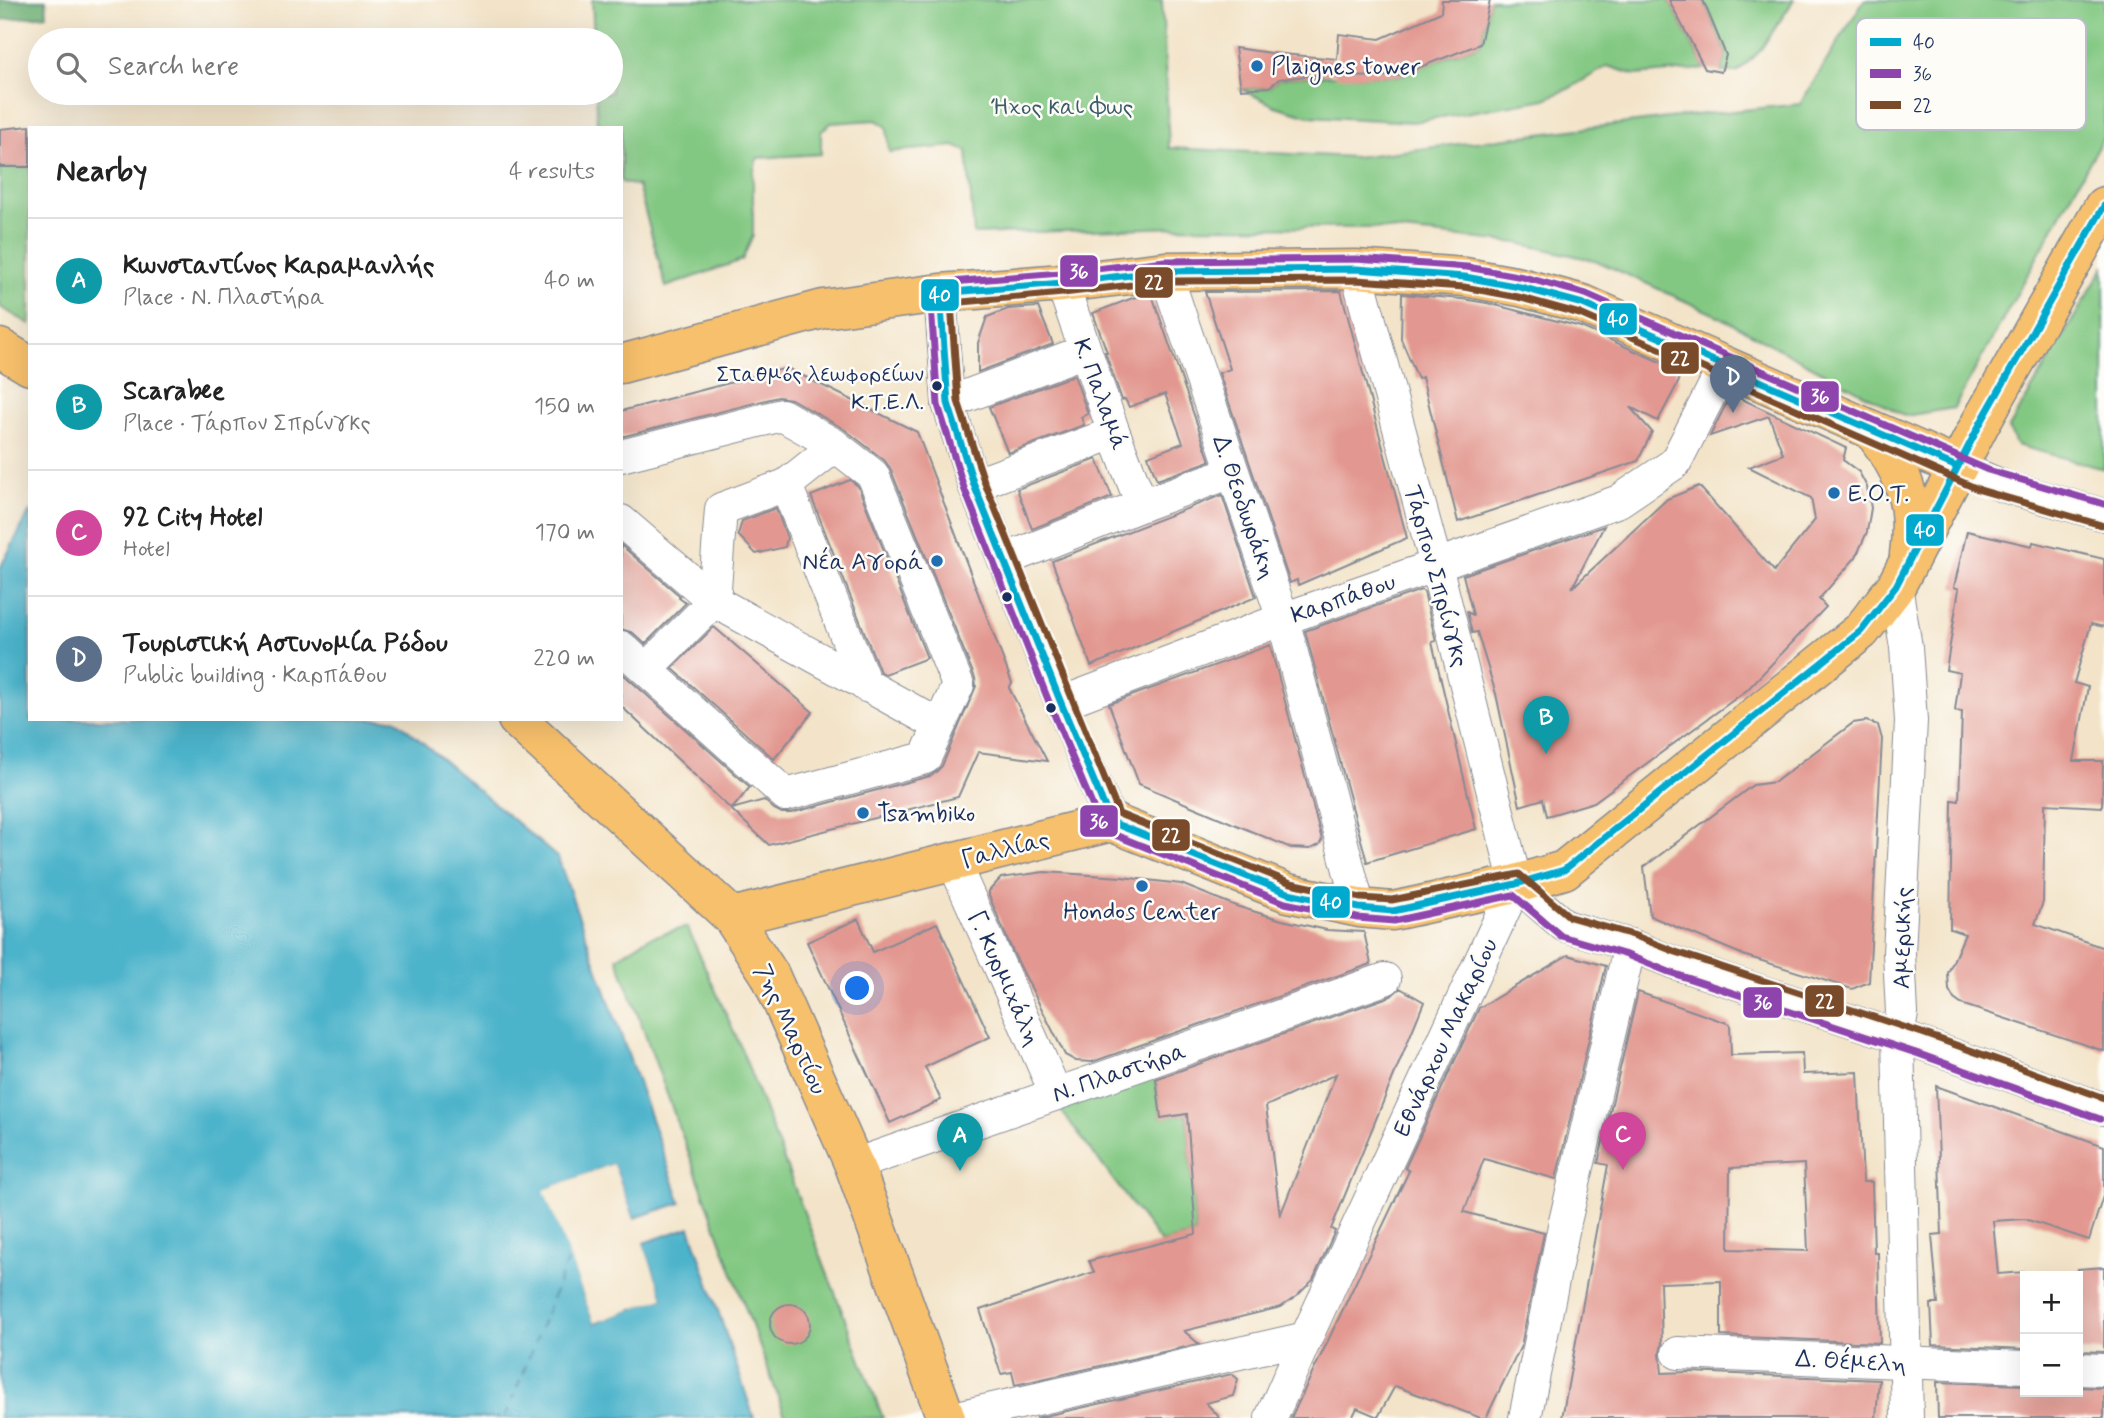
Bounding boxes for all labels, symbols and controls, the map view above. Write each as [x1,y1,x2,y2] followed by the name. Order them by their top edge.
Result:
[1856,18,2086,130] legend
[28,28,623,105] search box
[1913,31,1935,56] text: 40
[52,48,90,86] icon: search
[108,50,239,84] text: Search here
[1271,52,1420,85] place label: Plaignes tower
[1249,58,1265,74] marker: Plaignes tower
[1913,62,1932,87] text: 36
[991,92,1133,123] park label: Ήχος και Φως
[1913,94,1932,119] text: 22
[56,152,147,191] text: Nearby
[509,157,595,187] text: 4 results
[123,249,434,283] text: Κωνσταντίνος Καραμανλής
[1059,254,1099,288] line badge: 36
[1069,260,1089,285] text: 36
[71,266,87,296] text: A
[544,266,595,296] text: 40 m
[1134,266,1174,299] line badge: 22
[1144,271,1164,296] text: 22
[920,278,960,312] line badge: 40
[123,283,325,313] text: Place · Ν. Πλαστήρα
[929,284,951,309] text: 40
[1598,302,1638,336] line badge: 40
[1607,308,1629,333] text: 40
[1065,335,1134,455] street label: Κ. Παλαμά
[1660,341,1700,375] line badge: 22
[1670,347,1690,372] text: 22
[1710,355,1756,413] pin: D
[716,361,924,417] place label: Σταθμός λεωφορείων Κ.Τ.Ε.Λ.
[123,375,225,409] text: Scarabee
[930,379,944,393] marker: Σταθμός λεωφορείων Κ.Τ.Ε.Λ.
[1800,380,1840,413] line badge: 36
[1810,385,1830,410] text: 36
[72,392,86,422] text: B
[534,392,595,422] text: 150 m
[123,409,370,439] text: Place · Τάρπον Σπρίνγκς
[1204,431,1283,584] street label: Δ. Θεοδωράκη
[1848,479,1909,510] place label: Ε.Ο.Τ.
[1396,482,1475,671] street label: Τάρπον Σπρίνγκς
[1826,485,1842,501] marker: Ε.Ο.Τ.
[123,501,263,535] text: 92 City Hotel
[1905,513,1945,547] line badge: 40
[71,518,87,548] text: C
[535,518,595,548] text: 170 m
[1914,519,1936,544] text: 40
[123,535,170,565] text: Hotel
[802,546,923,578] place label: Νέα Αγορά
[929,553,945,569] marker: Νέα Αγορά
[1287,567,1400,632] street label: Καρπάθου
[1000,590,1014,604] unlabelled marker
[123,627,448,661] text: Τουριστική Αστυνομία Ρόδου
[71,644,87,674] text: D
[533,644,595,674] text: 220 m
[123,661,387,691] text: Public building · Καρπάθου
[1523,696,1569,754] pin: B
[1044,701,1058,715] unlabelled marker
[877,799,975,830] place label: Tsambiko
[1079,804,1119,838] line badge: 36
[855,805,871,821] marker: Tsambiko
[1089,810,1109,835] text: 36
[1151,818,1191,852] line badge: 22
[1161,824,1181,849] text: 22
[958,825,1053,876] street label: Γαλλίας
[1134,878,1150,894] marker: Hondos Center
[1311,885,1351,919] line badge: 40
[1887,887,1920,989] street label: Αμερικής
[1320,891,1342,916] text: 40
[1063,897,1221,928] place label: Hondos Center
[960,906,1047,1051] street label: Γ. Κυρμιχάλη
[1387,933,1506,1142] street label: Εθνάρχου Μακαρίου
[746,959,833,1100] street label: 7ης Μαρτίου
[840,971,874,1005] your location
[1804,984,1845,1018] line badge: 22
[1742,986,1783,1019] line badge: 36
[1815,990,1835,1015] text: 22
[1753,991,1773,1016] text: 36
[1049,1036,1190,1111] street label: Ν. Πλαστήρα
[1600,1112,1646,1170] pin: C
[937,1113,983,1171] pin: A
[2020,1271,2083,1397] map controls
[2020,1271,2083,1334] button: +
[2020,1334,2083,1397] button: −
[1794,1343,1907,1381] street label: Δ. Θέμελη

